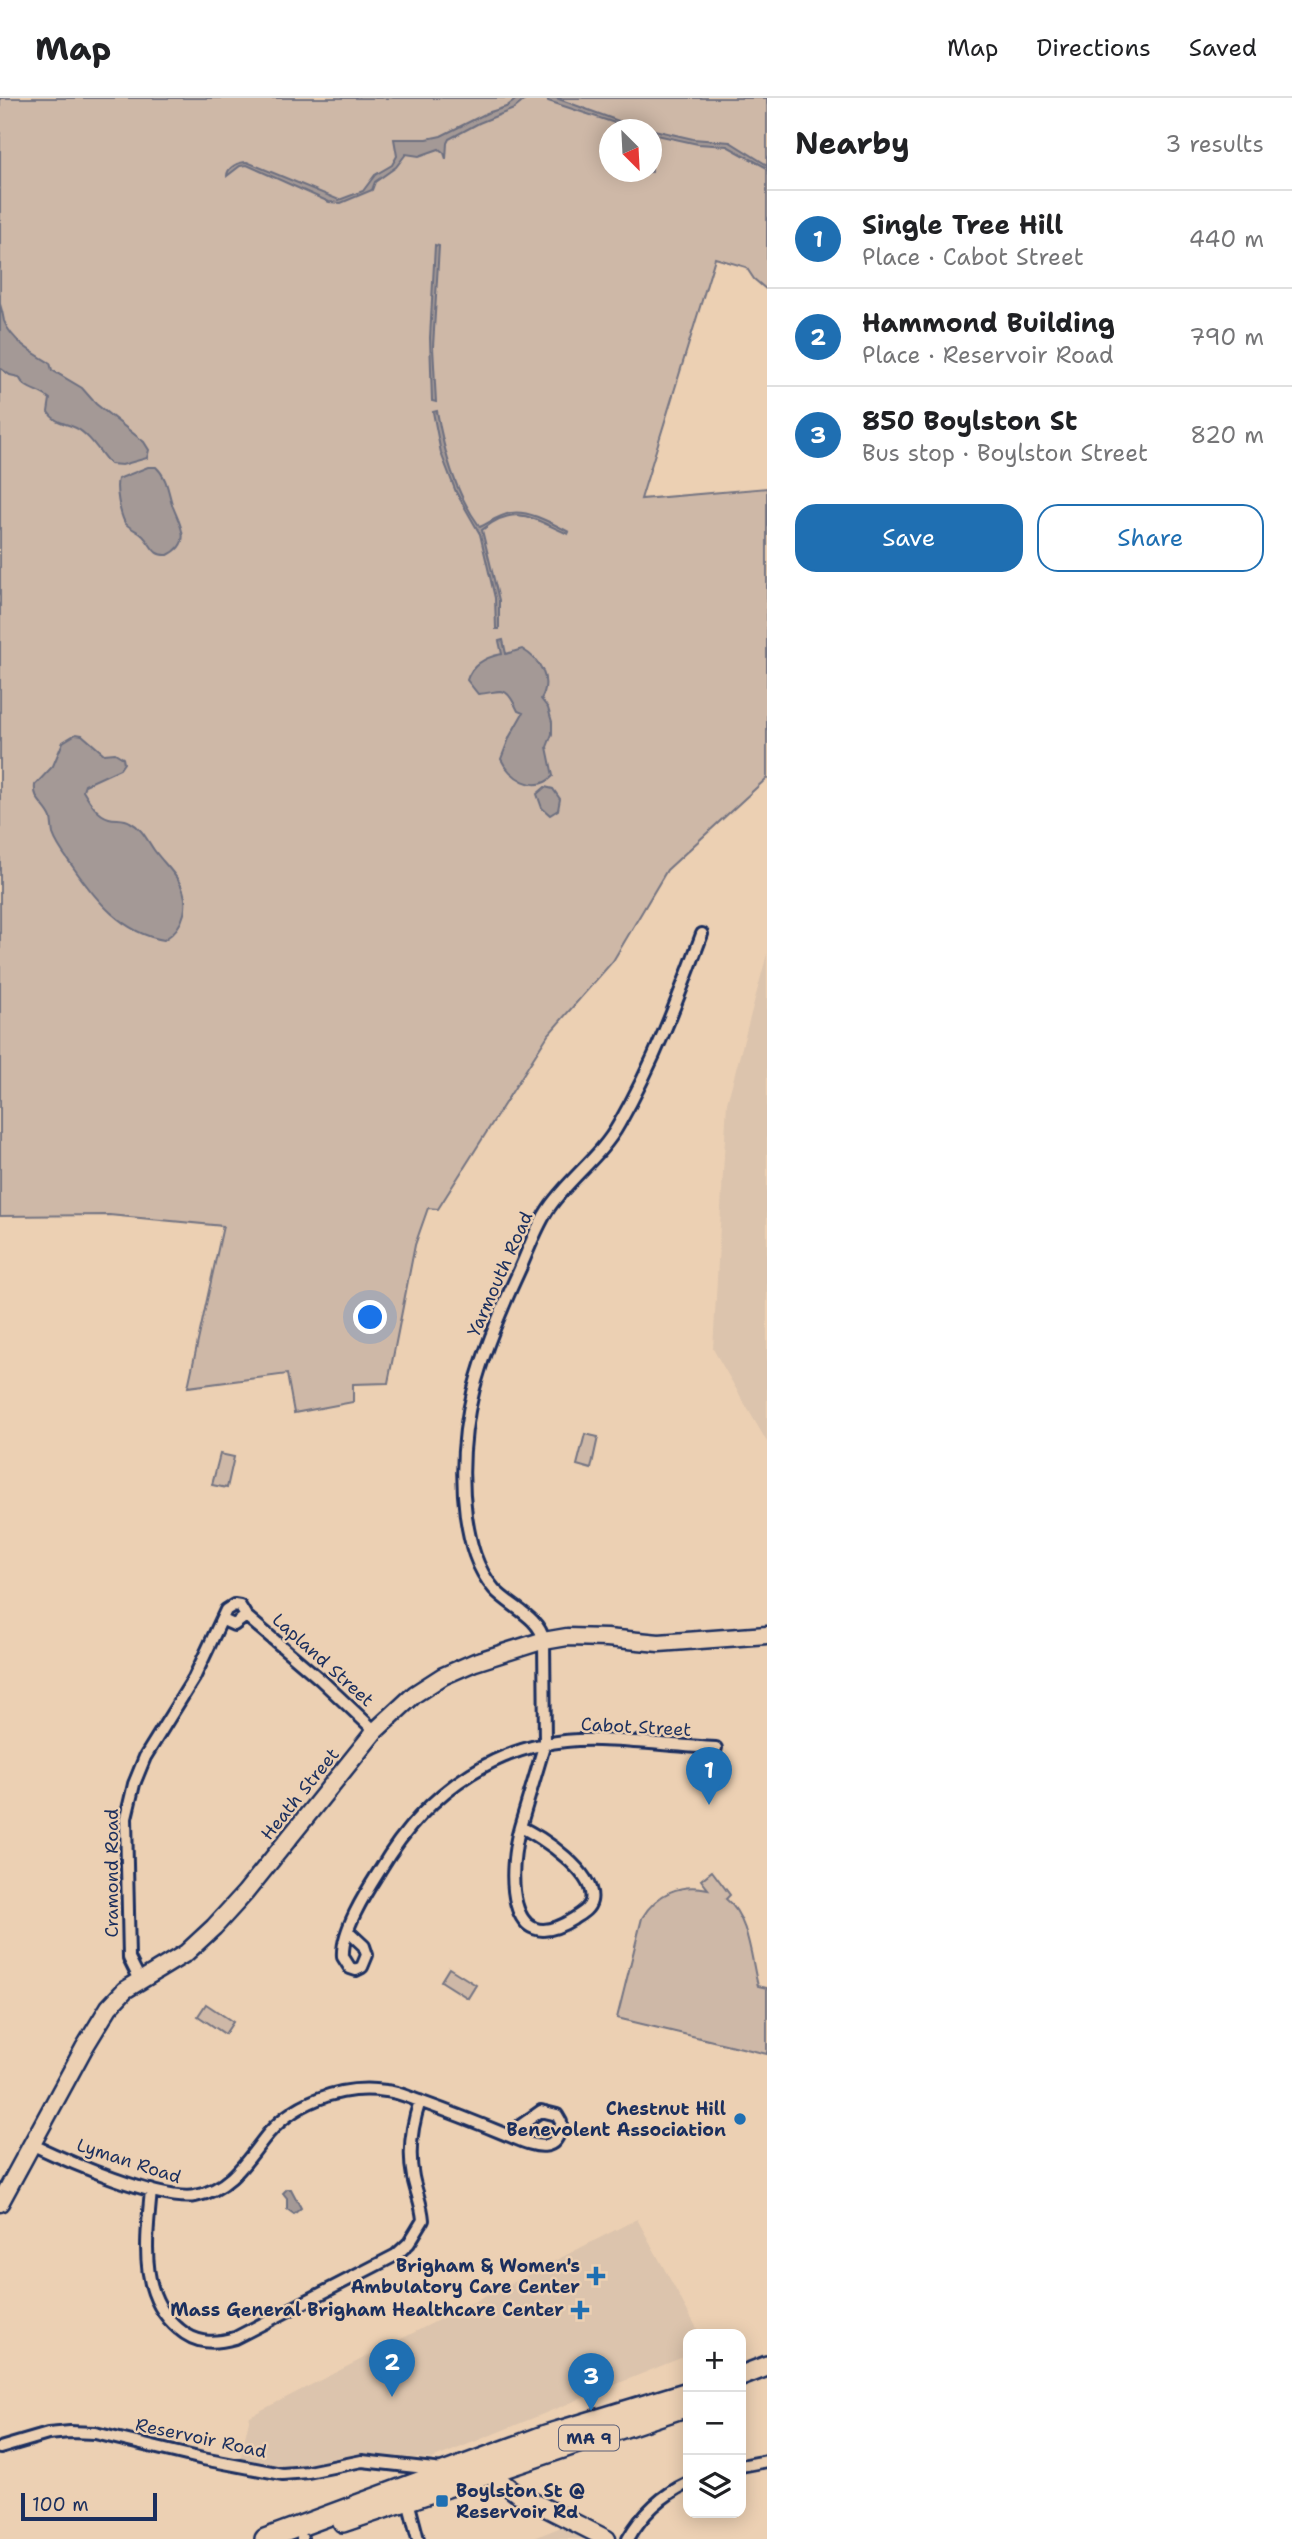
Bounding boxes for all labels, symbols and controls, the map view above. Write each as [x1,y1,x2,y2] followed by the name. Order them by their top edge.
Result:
[35,26,111,71] text: Map
[947,32,998,64] text: Map
[1036,32,1151,64] text: Directions
[1189,32,1257,64] text: Saved
[599,119,662,182] north arrow
[795,123,910,164] text: Nearby
[1165,129,1264,159] text: 3 results
[862,207,1063,242] text: Single Tree Hill
[813,224,823,254] text: 1
[1189,224,1264,254] text: 440 m
[862,242,1084,272] text: Place · Cabot Street
[862,305,1115,340] text: Hammond Building
[810,322,826,352] text: 2
[1189,322,1264,352] text: 790 m
[862,340,1113,370] text: Place · Reservoir Road
[862,403,1077,438] text: 850 Boylston St
[810,420,826,450] text: 3
[1190,420,1264,450] text: 820 m
[862,438,1148,468] text: Bus stop · Boylston Street
[795,504,1023,572] button: Save
[1037,504,1264,572] button: Share
[462,1208,538,1340] street label: Yarmouth Road
[353,1300,387,1334] your location
[267,1608,379,1712] street label: Lapland Street
[580,1712,692,1742] street label: Cabot Street
[255,1743,345,1845] street label: Heath Street
[686,1747,732,1805] pin: 1
[100,1809,124,1937] street label: Cramond Road
[506,2097,726,2142] place label: Chestnut Hill Benevolent Association
[732,2111,748,2127] marker: Chestnut Hill Benevolent Association
[74,2133,184,2189] street label: Lyman Road
[351,2254,580,2299] place label: Brigham & Women's Ambulatory Care Center
[586,2266,606,2286] marker: Brigham & Women's Ambulatory Care Center
[170,2298,564,2322] place label: Mass General Brigham Healthcare Center
[570,2300,590,2320] marker: Mass General Brigham Healthcare Center
[683,2329,746,2518] map controls
[683,2329,746,2392] button: +
[369,2339,415,2397] pin: 2
[568,2353,614,2411] pin: 3
[683,2392,746,2455] button: −
[133,2412,269,2464] street label: Reservoir Road
[559,2426,619,2450] road number: MA 9
[683,2455,746,2518] button: layers
[456,2479,585,2524] place label: Boylston St @ Reservoir Rd
[21,2490,158,2522] scale bar
[32,2492,89,2517] text: 100 m
[434,2493,450,2509] marker: Boylston St @ Reservoir Rd

